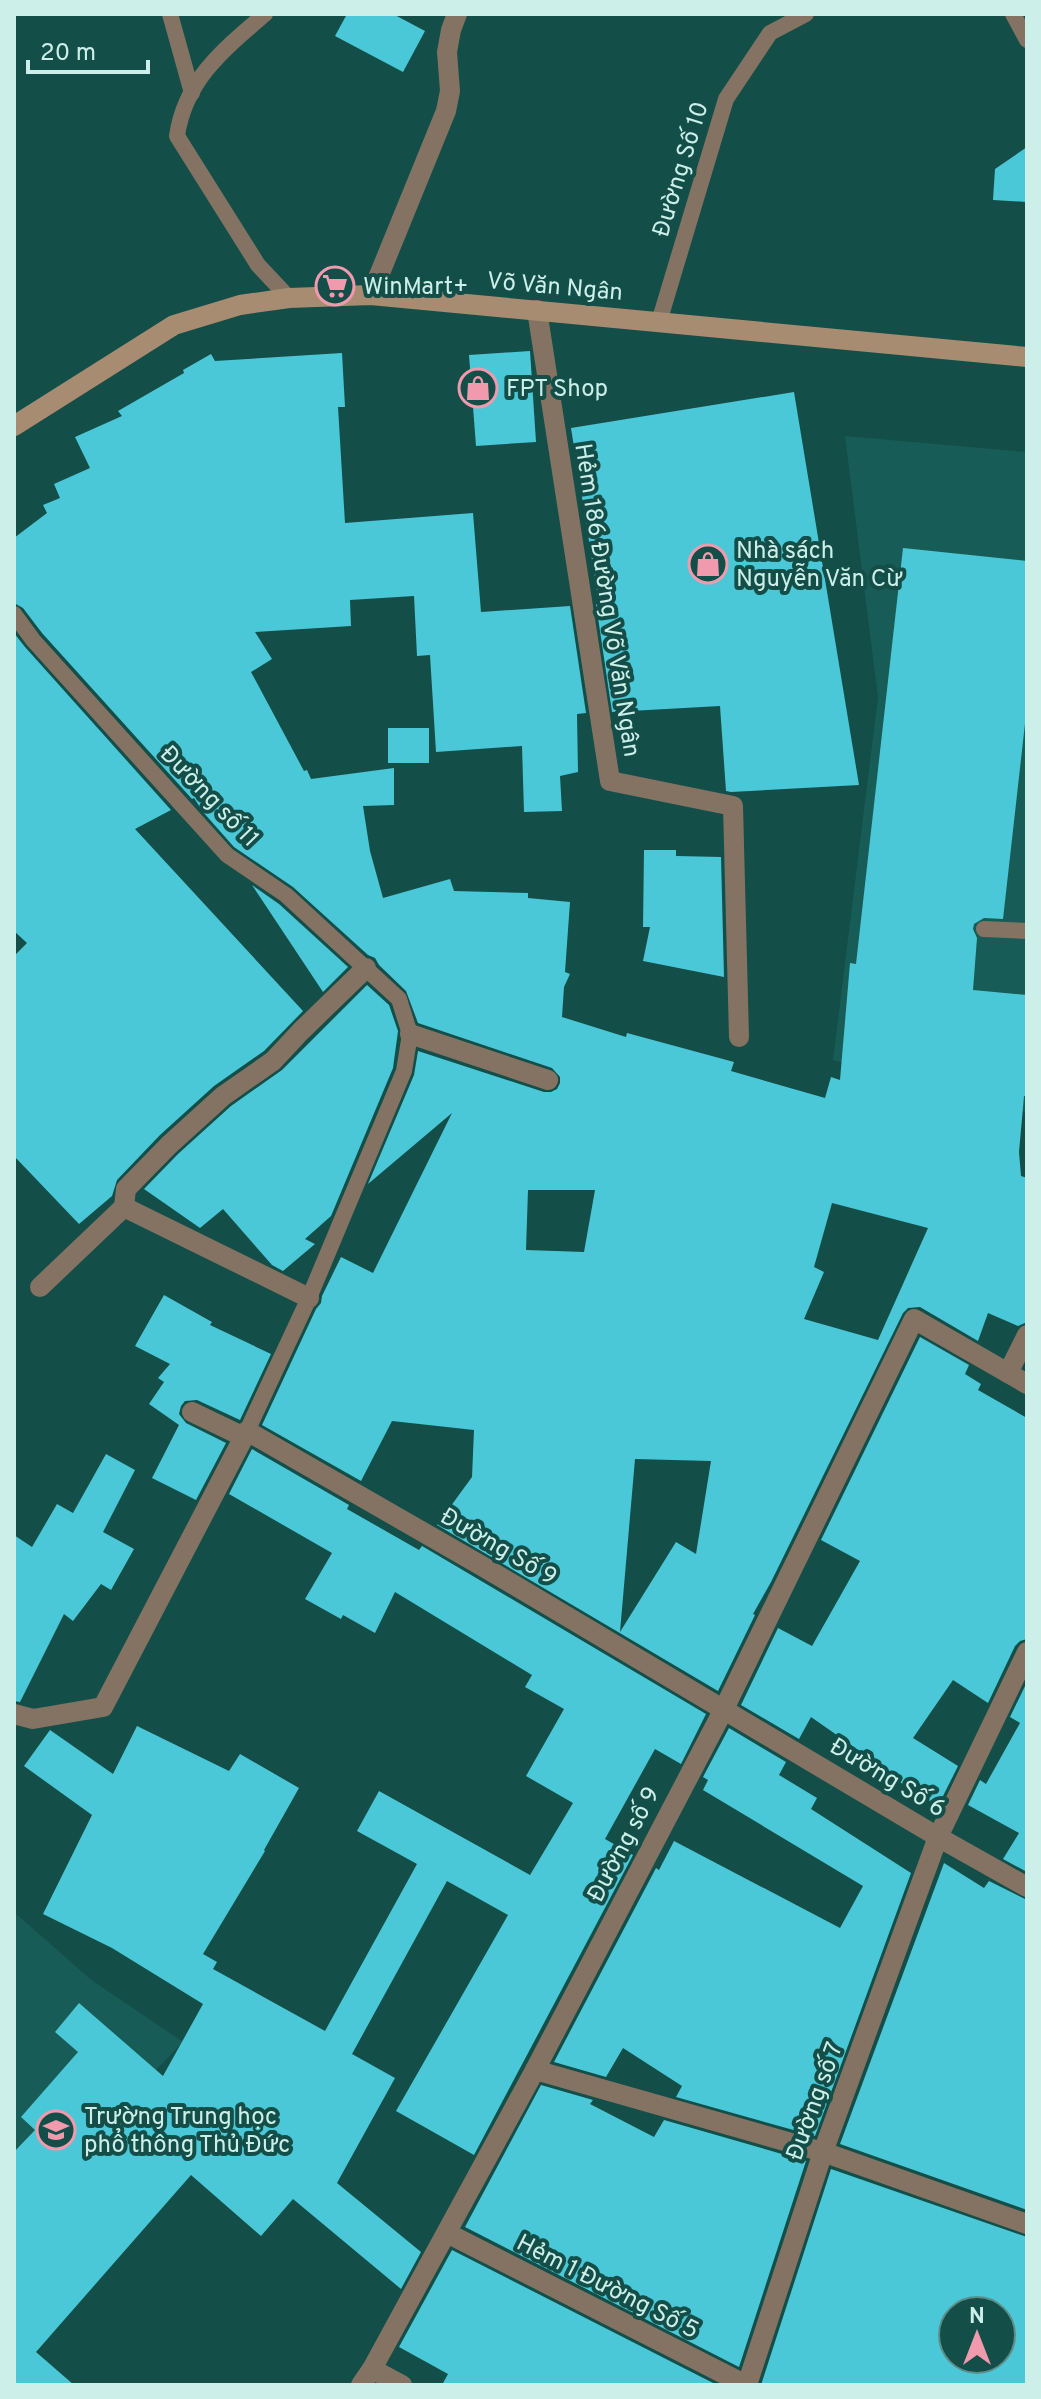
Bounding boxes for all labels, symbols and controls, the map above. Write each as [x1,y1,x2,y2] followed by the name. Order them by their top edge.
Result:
[28,24,148,74] scale bar
[40,39,96,69] text: 20 m
[646,98,717,241] street label: Đường Số 10
[314,265,356,307] supermarket icon: WinMart+
[486,267,624,309] street label: Võ Văn Ngân
[363,273,469,303] place label: WinMart+
[457,367,499,409] shop icon: FPT Shop
[506,375,608,405] place label: FPT Shop
[566,441,646,759] street label: Hẻm 186 Đường Võ Văn Ngân
[736,537,903,595] place label: Nhà sách Nguyễn Văn Cừ
[687,543,729,585] shop icon: Nhà sách Nguyễn Văn Cừ
[153,740,265,855] street label: Đường số 11
[434,1501,562,1593] street label: Đường Số 9
[824,1732,951,1825] street label: Đường Số 6
[581,1782,668,1908] street label: Đường số 9
[780,2038,851,2165] street label: Đường số 7
[84,2103,290,2161] place label: Trường Trung học phổ thông Thủ Đức
[35,2109,77,2151] school or university icon: Trường Trung học phổ thông Thủ Đức
[511,2228,704,2347] street label: Hẻm 1 Đường Số 5
[937,2295,1017,2375] north arrow
[969,2304,985,2331] text: N

